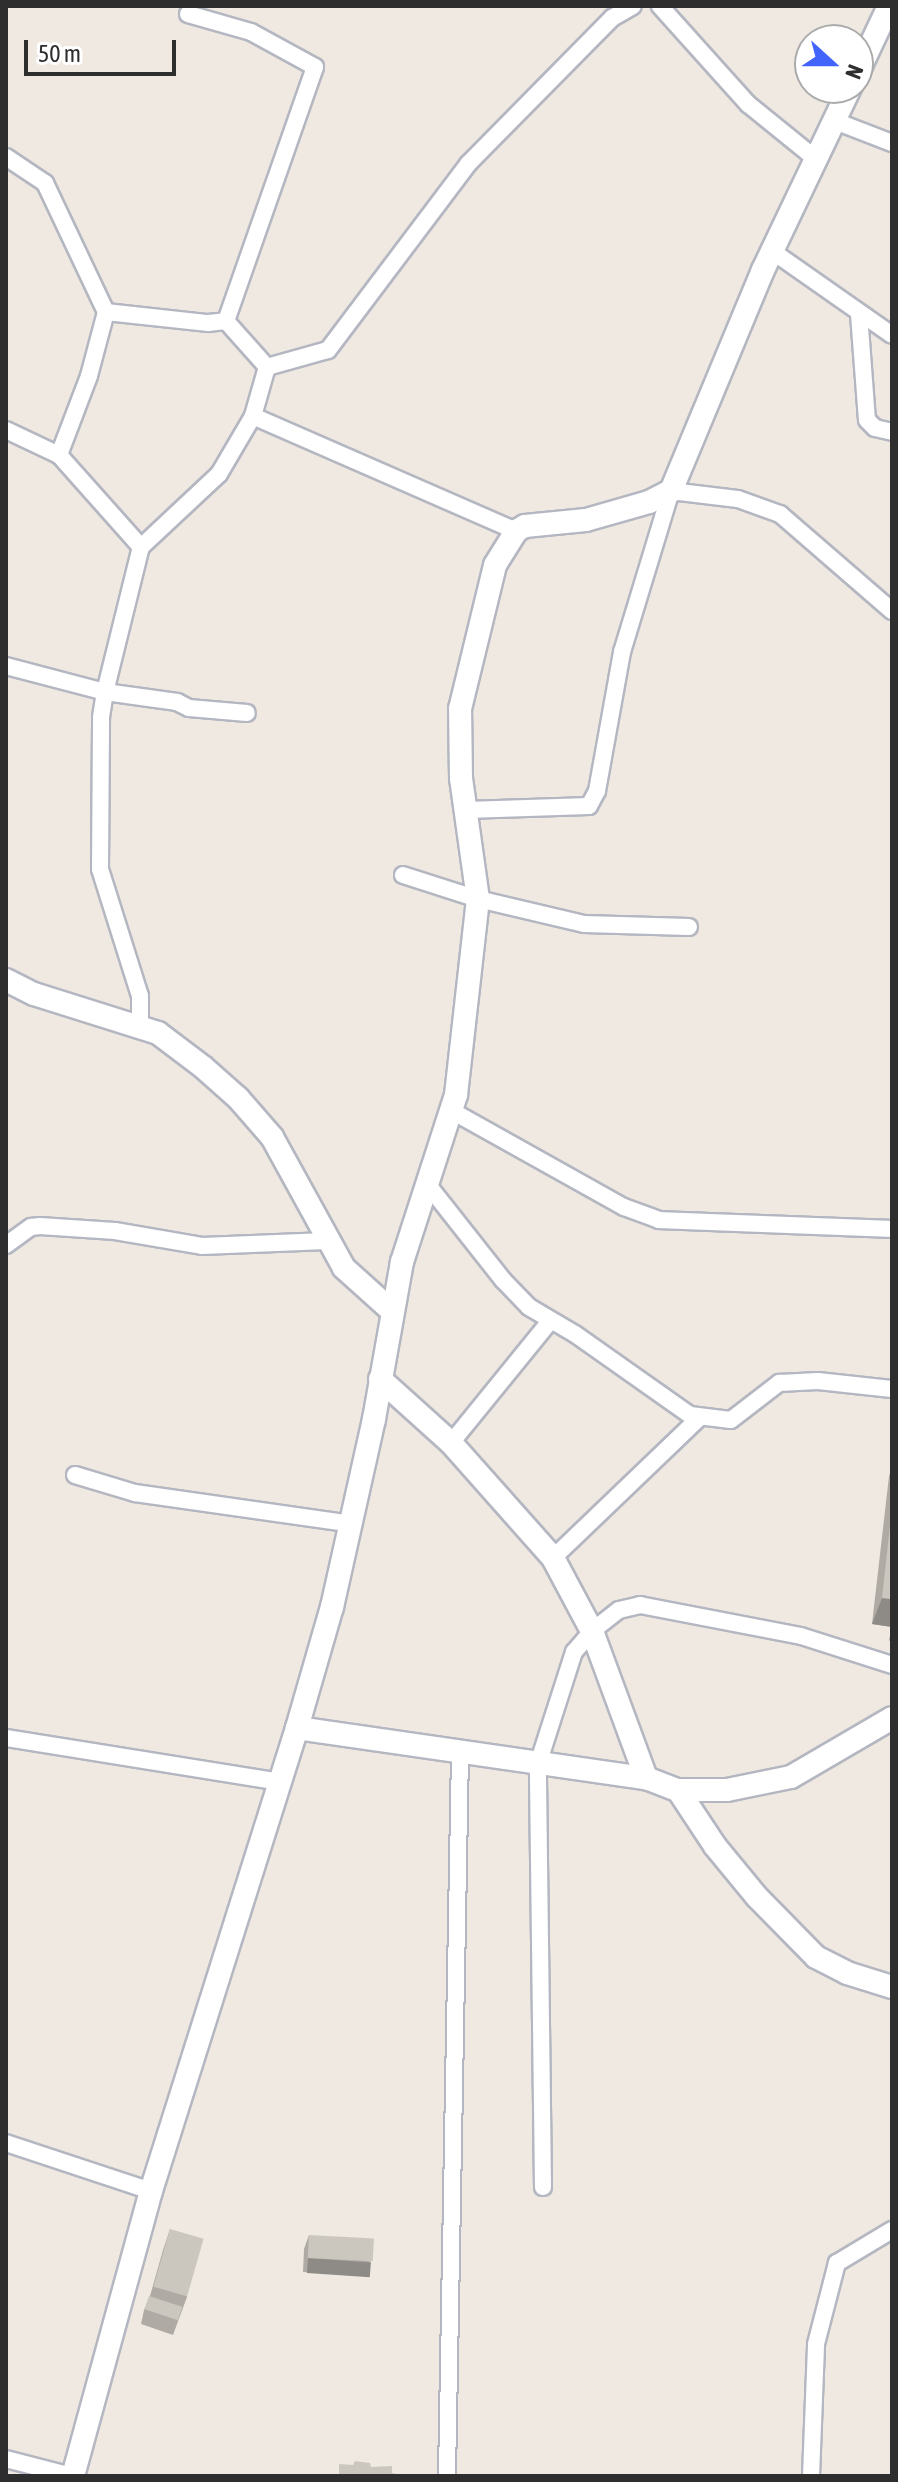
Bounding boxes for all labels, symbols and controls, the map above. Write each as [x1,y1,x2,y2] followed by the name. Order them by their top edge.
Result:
[28,24,180,74] scale bar
[794,24,874,104] north arrow
[38,40,81,67] text: 50 m
[840,61,869,83] text: N

